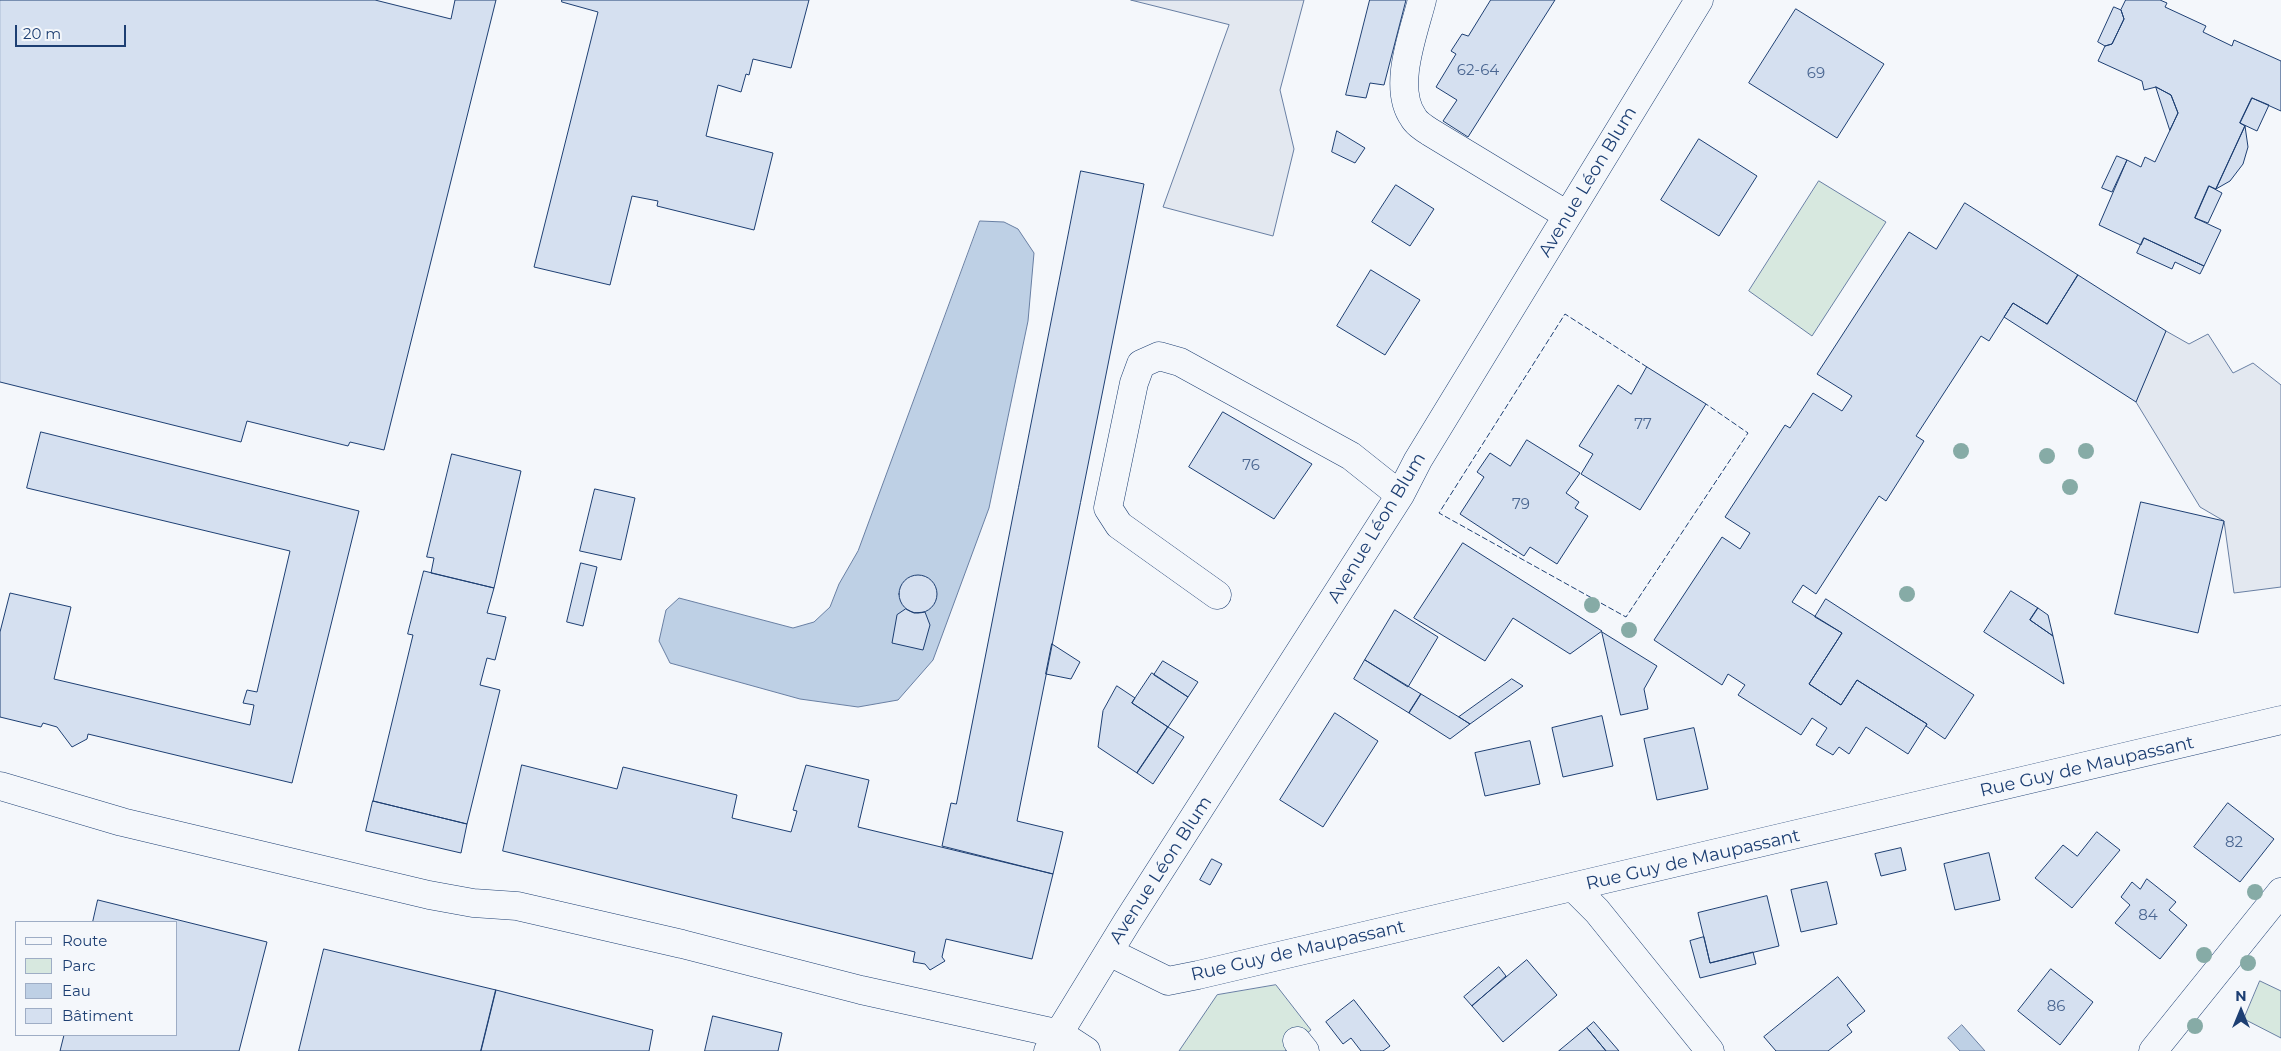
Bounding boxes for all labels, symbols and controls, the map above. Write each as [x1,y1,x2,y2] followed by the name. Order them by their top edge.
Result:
[18,15,129,47] scale bar
[23,24,61,43] text: 20 m
[1457,62,1499,80] house number: 62-64
[1807,65,1825,83] house number: 69
[1535,103,1641,261] street label: Avenue Léon Blum
[1634,416,1652,434] house number: 77
[1324,449,1430,607] street label: Avenue Léon Blum
[1242,457,1260,475] house number: 76
[1512,496,1530,514] house number: 79
[1978,732,2196,802] street label: Rue Guy de Maupassant
[1105,792,1217,948] street label: Avenue Léon Blum
[1584,825,1802,895] street label: Rue Guy de Maupassant
[2225,834,2243,852] house number: 82
[2138,907,2158,925] house number: 84
[1189,916,1407,986] street label: Rue Guy de Maupassant
[15,921,178,1036] legend
[62,931,107,950] text: Route
[62,956,96,975] text: Parc
[62,981,91,1000] text: Eau
[2216,986,2266,1036] north arrow
[2235,987,2247,1005] text: N
[2047,998,2065,1016] house number: 86
[62,1006,134,1025] text: Bâtiment

